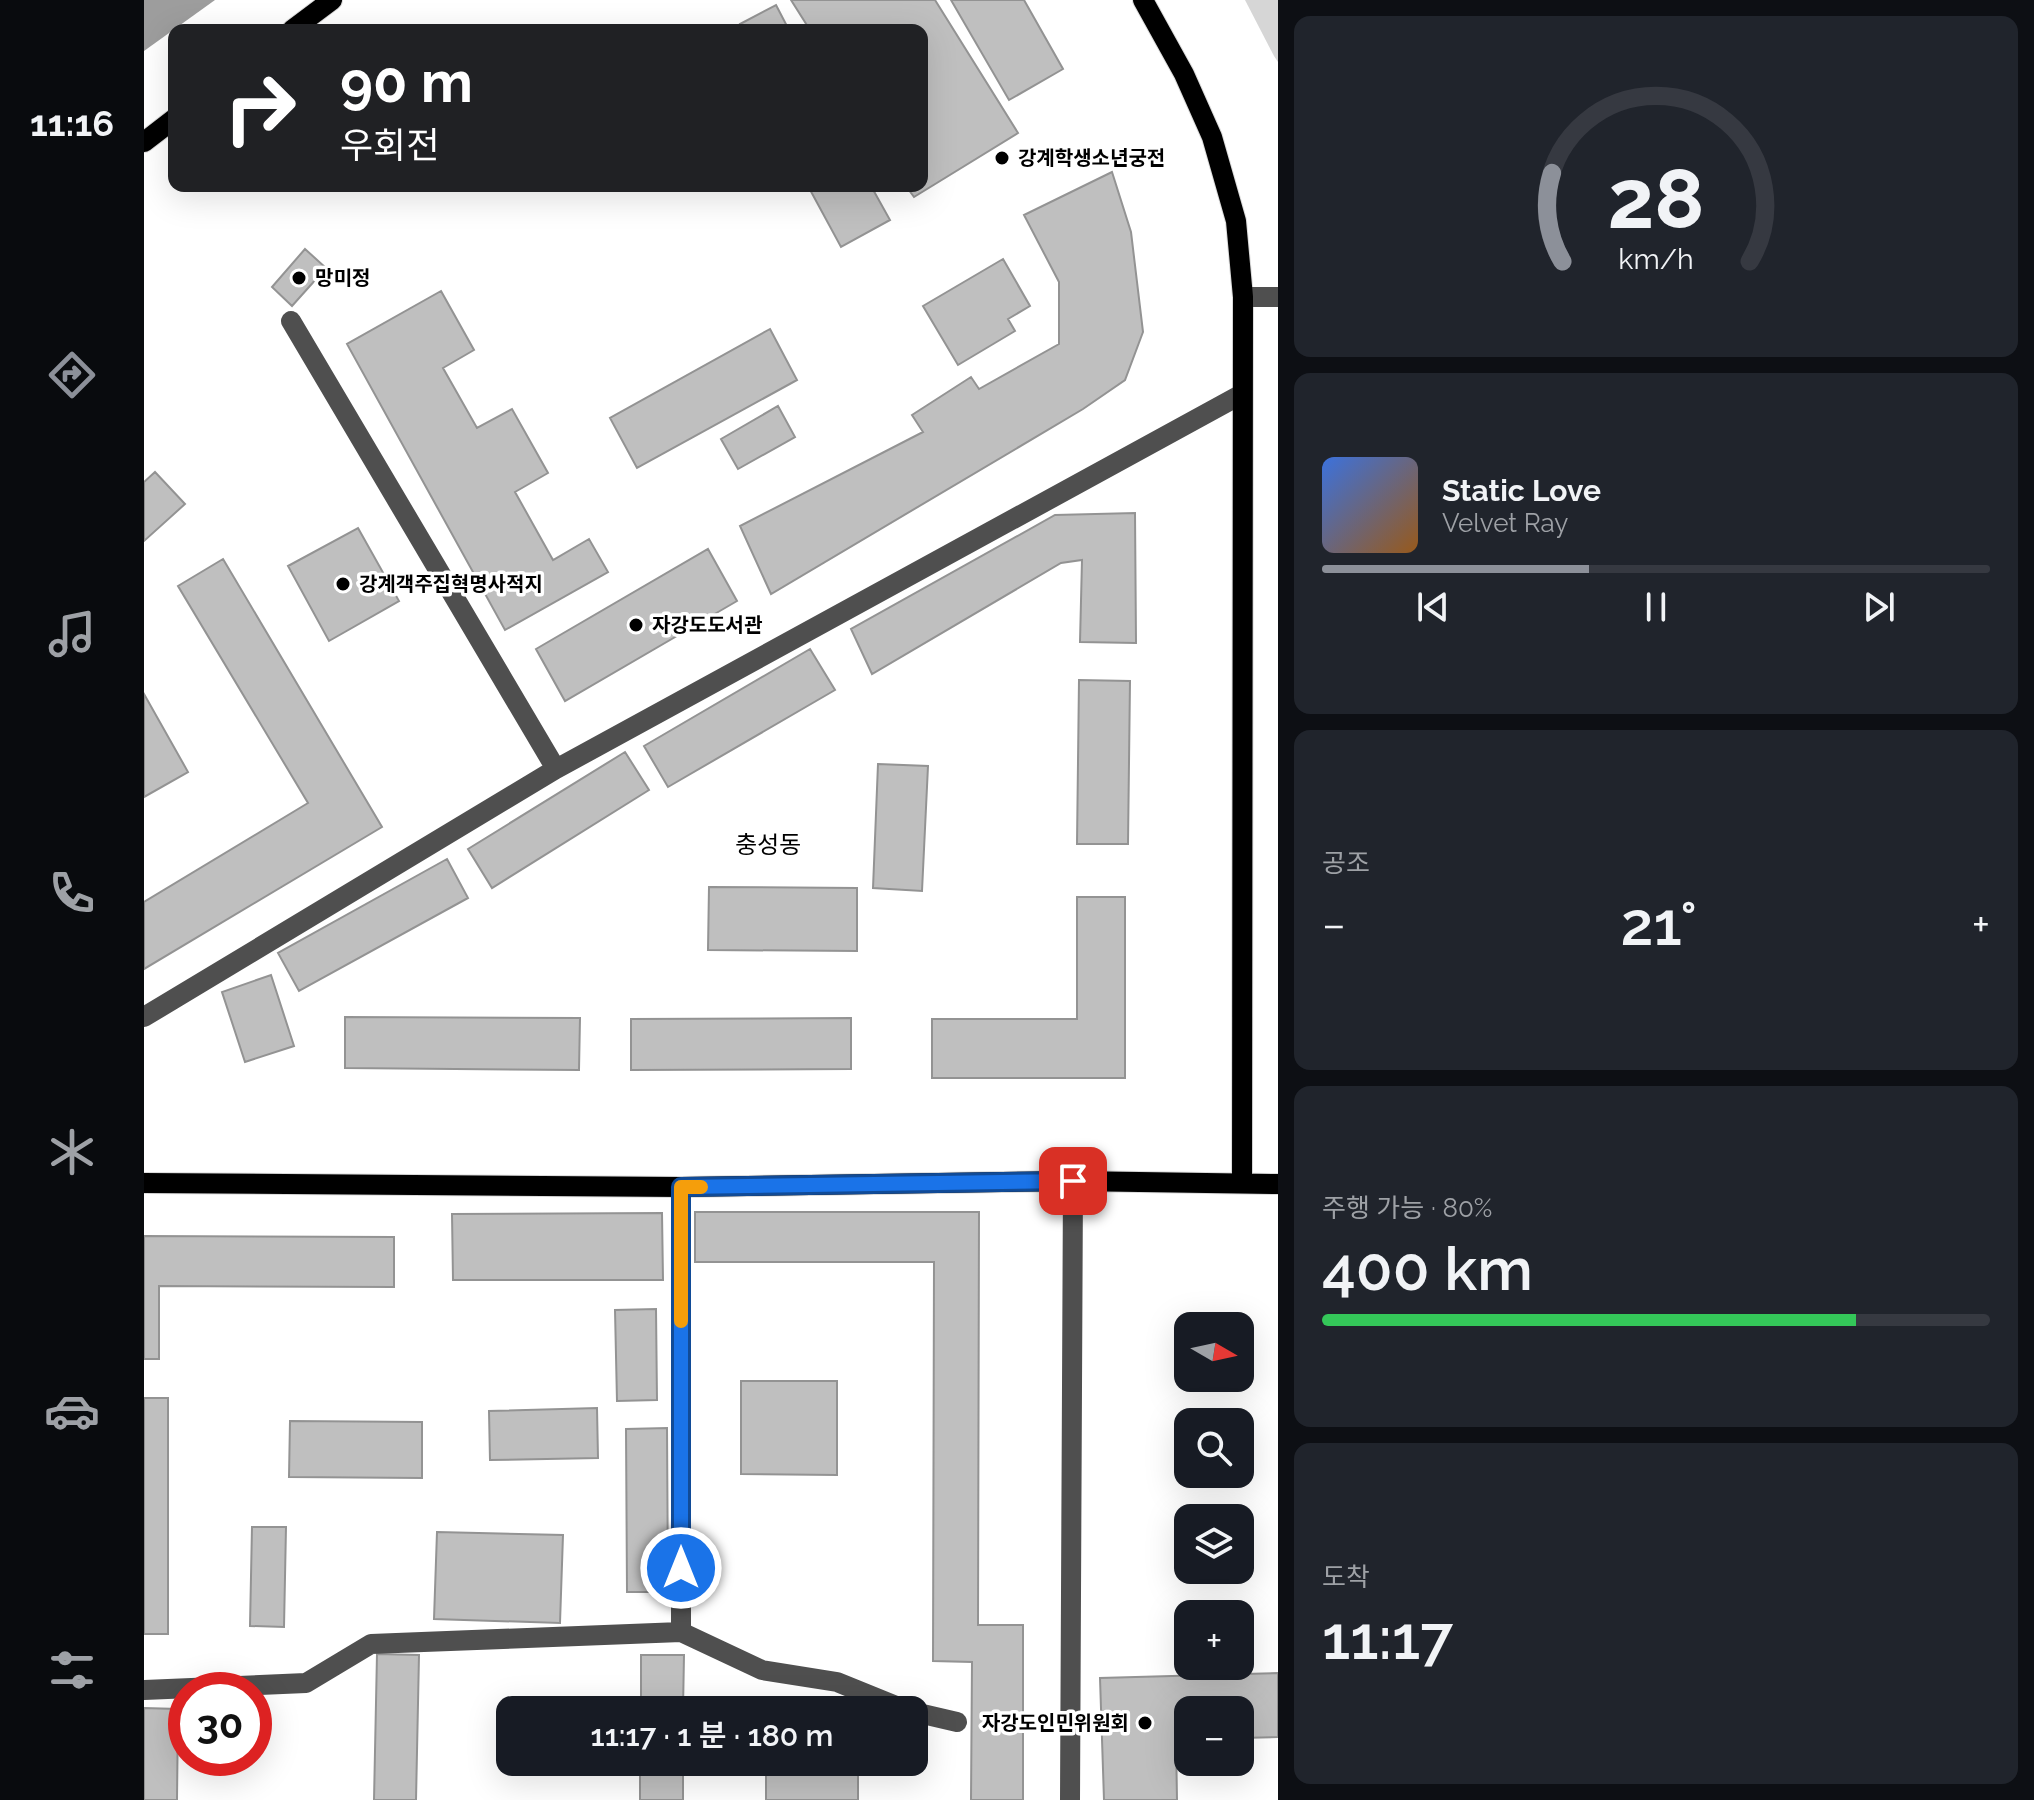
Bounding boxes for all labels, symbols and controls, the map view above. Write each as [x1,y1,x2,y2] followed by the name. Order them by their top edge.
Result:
[340,49,473,115] text: 90 m
[208,56,312,160] icon: right
[30,102,114,144] text: 11:16
[340,124,439,166] text: 우회전
[1018,146,1165,170] place label: 강계학생소년궁전
[993,149,1011,167] marker: 강계학생소년궁전
[1607,150,1705,247] text: 28
[1618,243,1694,277] text: km/h
[315,266,370,290] place label: 망미정
[290,269,308,287] marker: 망미정
[44,347,100,403] icon: directions
[1442,473,1601,508] text: Static Love
[1442,508,1568,538] text: Velvet Ray
[359,572,543,596] place label: 강계객주집혁명사적지
[334,575,352,593] marker: 강계객주집혁명사적지
[1411,585,1455,629] icon: previous
[1634,585,1678,629] icon: pause
[1857,585,1901,629] icon: next
[44,606,100,662] icon: music
[652,613,763,637] place label: 자강도도서관
[627,616,645,634] marker: 자강도도서관
[735,830,801,859] district label: 충성동
[1322,848,1370,878] text: 공조
[44,865,100,921] icon: phone
[1620,889,1697,959] text: 21°
[1322,899,1346,950] text: −
[1972,899,1990,950] text: +
[44,1124,100,1180] icon: climate
[1039,1147,1107,1215] pin
[1051,1159,1095,1203] icon: arrive
[1322,1193,1492,1223] text: 주행 가능 · 80%
[1322,1234,1533,1304] text: 400 km
[1174,1312,1254,1392] north arrow
[1174,1312,1254,1776] map controls
[44,1383,100,1439] icon: car
[1174,1408,1254,1488] button: search
[1174,1504,1254,1584] button: layers
[639,1526,723,1610] position arrow
[1322,1562,1370,1592] text: 도착
[1174,1600,1254,1680] button: +
[1322,1603,1453,1673] text: 11:17
[44,1642,100,1698] icon: filters
[168,1672,272,1776] speed limit sign: 30
[1174,1696,1254,1776] button: −
[982,1711,1129,1735] place label: 자강도인민위원회
[1136,1714,1154,1732] marker: 자강도인민위원회
[591,1718,833,1753] text: 11:17 · 1 분 · 180 m

